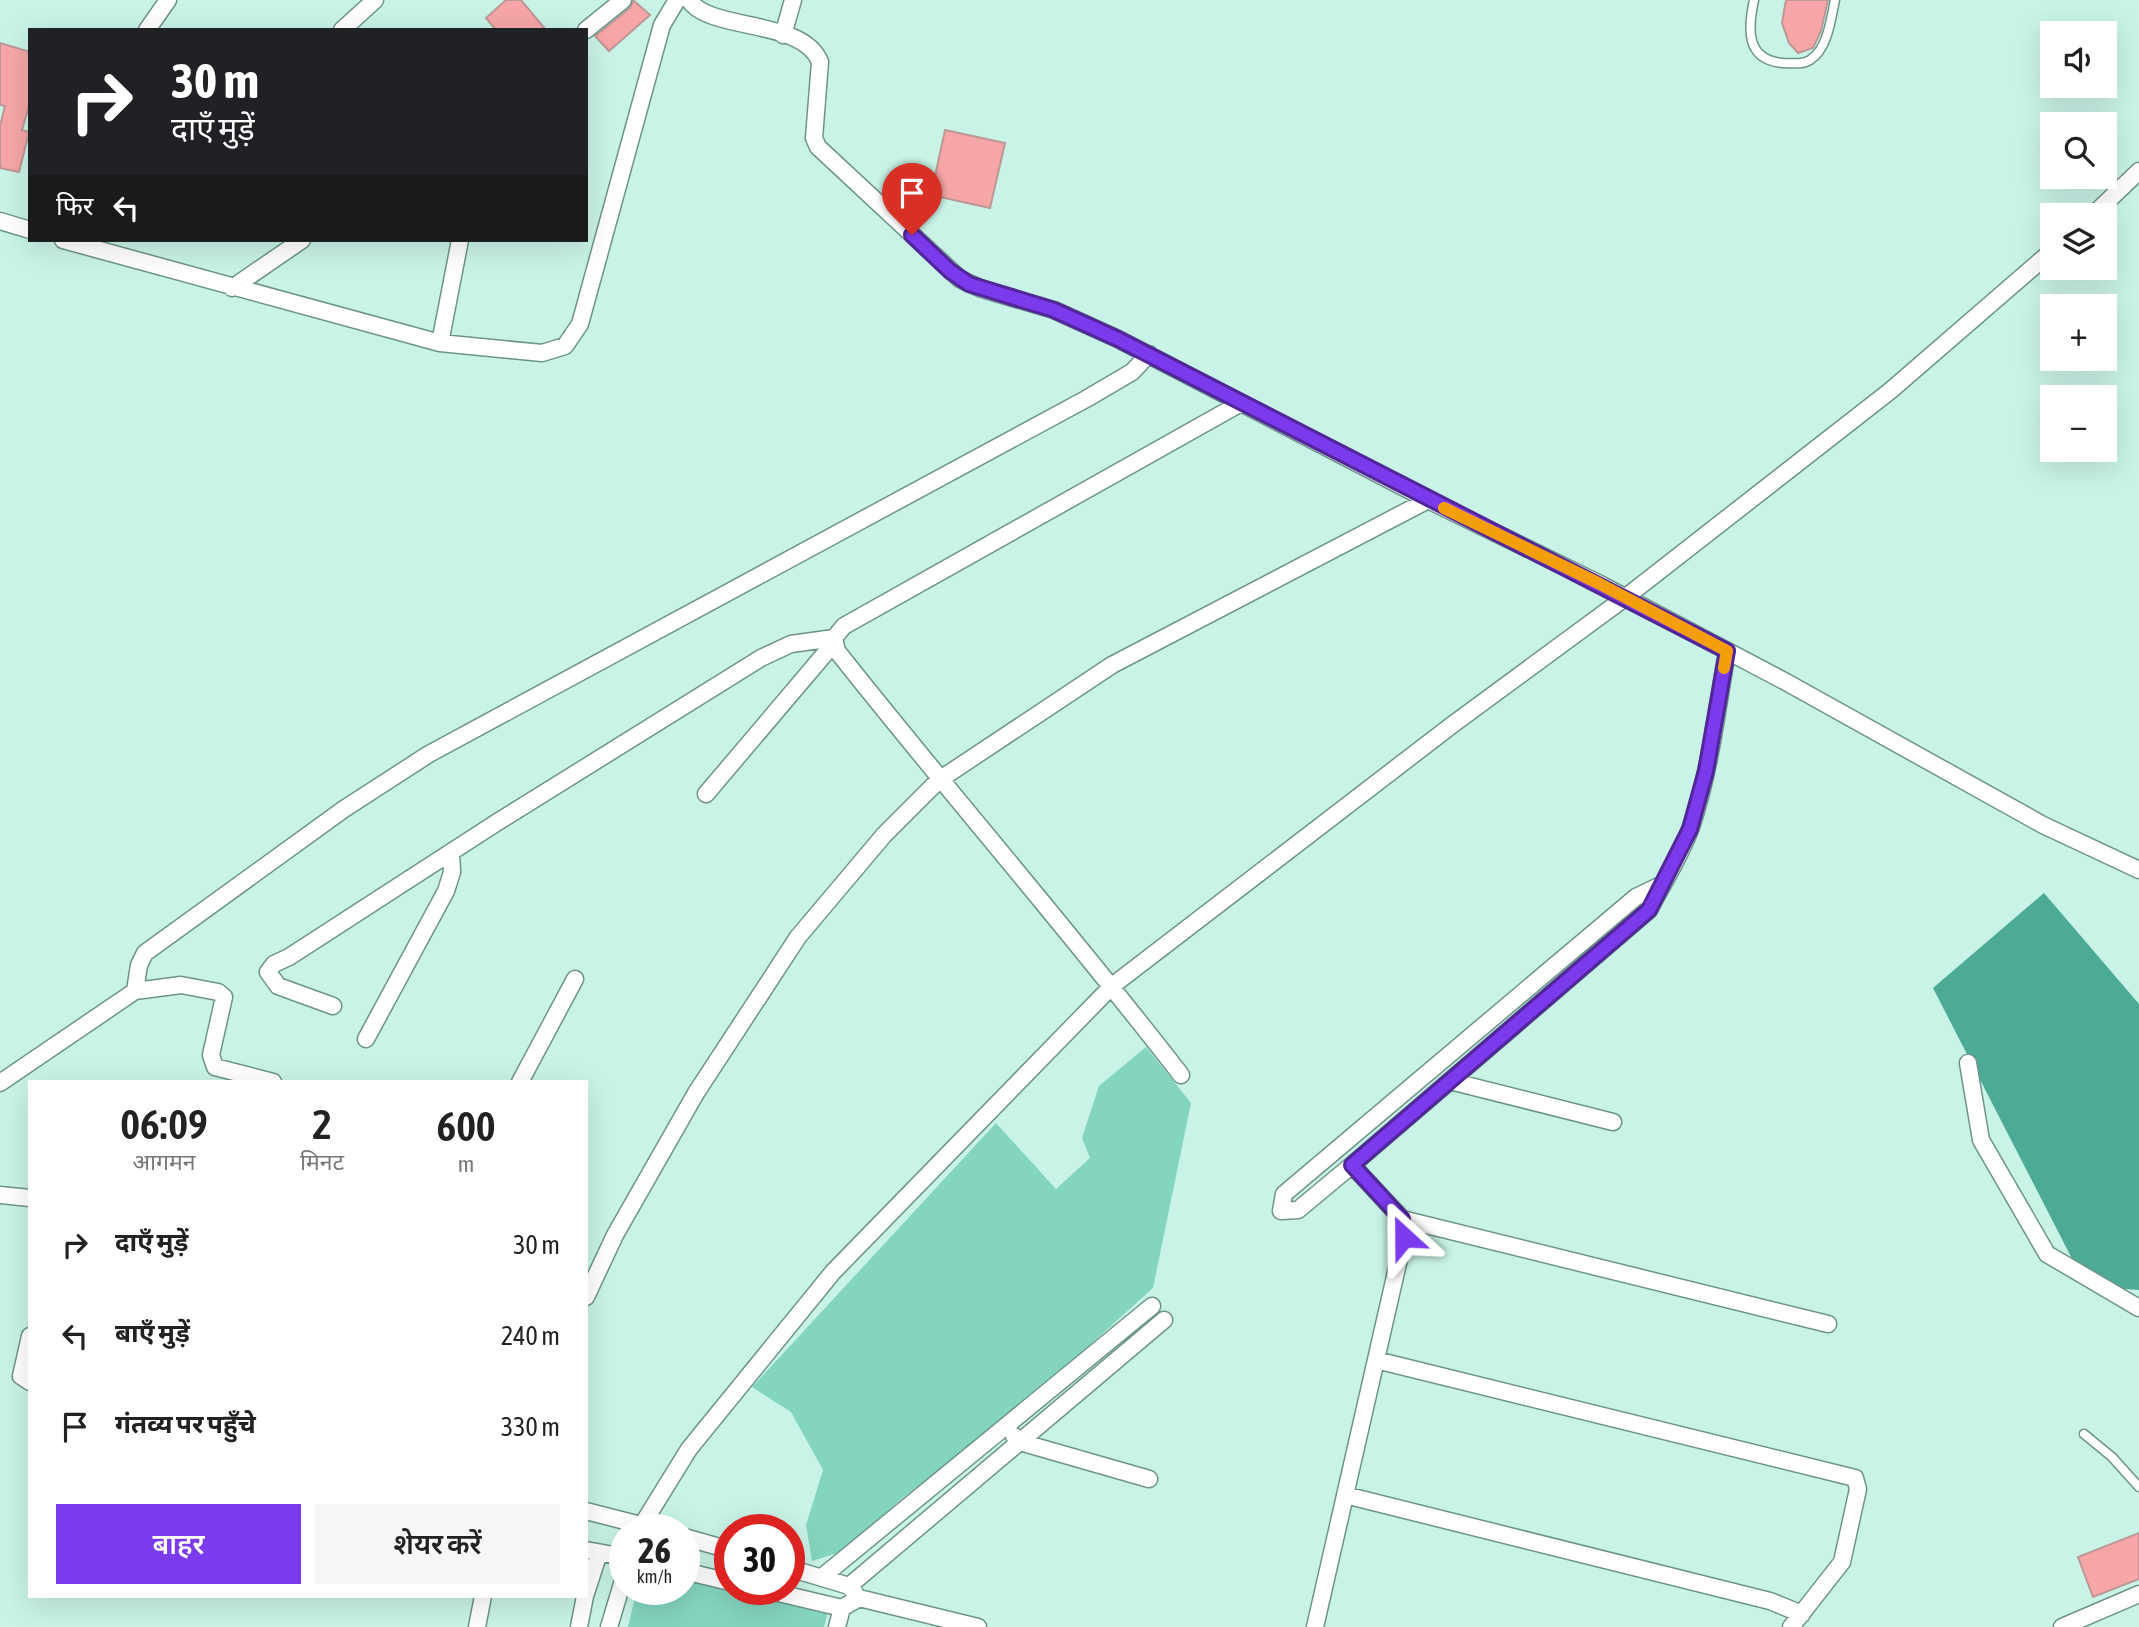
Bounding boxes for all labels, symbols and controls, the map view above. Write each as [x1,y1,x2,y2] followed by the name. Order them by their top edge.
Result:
[2040,21,2117,462] map controls
[2040,21,2117,98] button: sound
[171,52,259,108] text: 30 m
[56,56,147,147] icon: right
[171,110,255,147] text: दाएँ मुड़ें
[2040,112,2117,189] button: search
[882,163,942,235] pin
[893,174,931,212] icon: arrive
[107,189,145,227] icon: left
[56,191,93,221] text: फिर
[2040,203,2117,280] button: layers
[2040,294,2117,371] button: +
[2040,385,2117,462] button: −
[120,1100,208,1148] text: 06:09
[312,1100,332,1148] text: 2
[436,1102,496,1150] text: 600
[132,1149,195,1175] text: आगमन
[300,1149,344,1175] text: मिनट
[458,1151,474,1177] text: m
[1367,1200,1441,1274] position arrow
[56,1226,94,1264] icon: right
[115,1227,188,1257] text: दाएँ मुड़ें
[513,1230,560,1260] text: 30 m
[56,1317,94,1355] icon: left
[115,1318,190,1348] text: बाएँ मुड़ें
[501,1321,560,1351] text: 240 m
[56,1408,94,1446] icon: arrive
[115,1409,256,1439] text: गंतव्य पर पहुँचे
[501,1412,560,1442] text: 330 m
[56,1504,301,1584] button: बाहर
[315,1504,560,1584] button: शेयर करें
[714,1514,805,1605] speed limit sign: 30
[638,1530,671,1570] text: 26
[637,1566,672,1587] text: km/h

